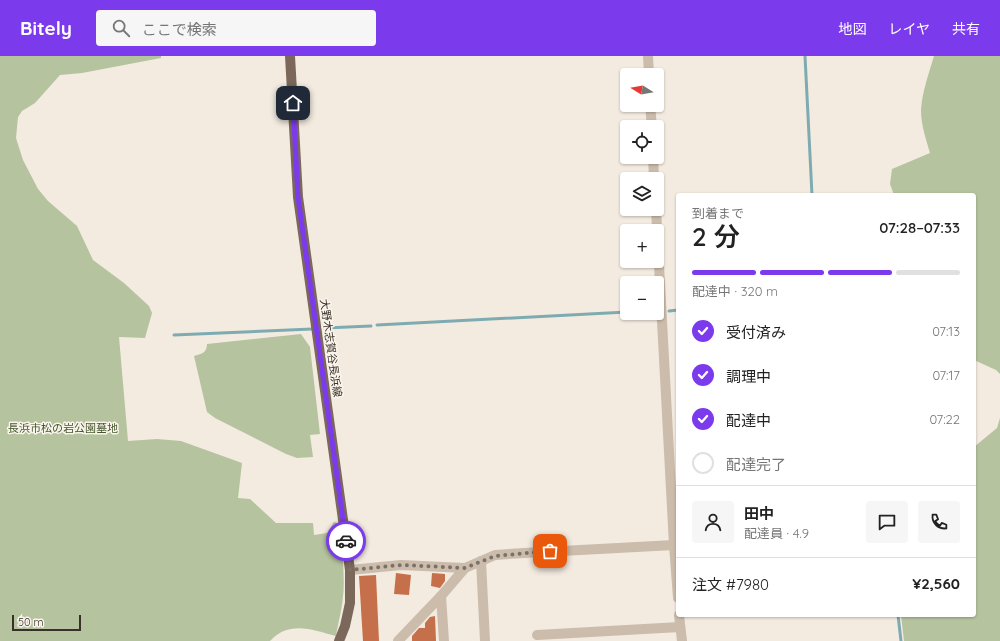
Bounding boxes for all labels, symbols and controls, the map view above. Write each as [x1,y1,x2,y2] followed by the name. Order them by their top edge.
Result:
[96,10,376,46] search box
[20,16,72,40] text: Bitely
[110,17,132,39] icon: search
[142,20,217,39] text: ここで検索
[838,20,866,38] text: 地図
[888,20,930,38] text: レイヤ
[952,20,980,38] text: 共有
[620,68,664,112] north arrow
[620,68,664,320] map controls
[276,86,310,120] pin
[282,92,304,114] icon: home
[620,120,664,164] button: locate
[620,172,664,216] button: layers
[692,205,744,221] text: 到着まで
[879,218,960,237] text: 07:28–07:33
[692,220,740,253] text: 2 分
[620,224,664,268] button: +
[620,276,664,320] button: −
[692,283,778,299] text: 配達中 · 320 m
[317,298,345,398] street label: 大野木志賀谷長浜線
[692,320,714,342] icon: check
[726,323,786,342] text: 受付済み
[932,323,960,339] text: 07:13
[692,364,714,386] icon: check
[726,367,771,386] text: 調理中
[932,367,960,383] text: 07:17
[692,408,714,430] icon: check
[726,411,771,430] text: 配達中
[929,411,960,427] text: 07:22
[8,421,118,435] park label: 長浜市松の岩公園墓地
[726,455,786,474] text: 配達完了
[692,501,734,543] button: person
[866,501,908,543] button: chat
[918,501,960,543] button: phone
[744,504,774,523] text: 田中
[326,521,366,561] courier
[744,525,809,541] text: 配達員 · 4.9
[335,530,357,552] icon: car
[533,534,567,568] pin
[539,540,561,562] icon: bag
[912,574,960,593] text: ¥2,560
[692,575,769,594] text: 注文 #7980
[12,613,81,632] scale bar
[18,615,44,629] text: 50 m

